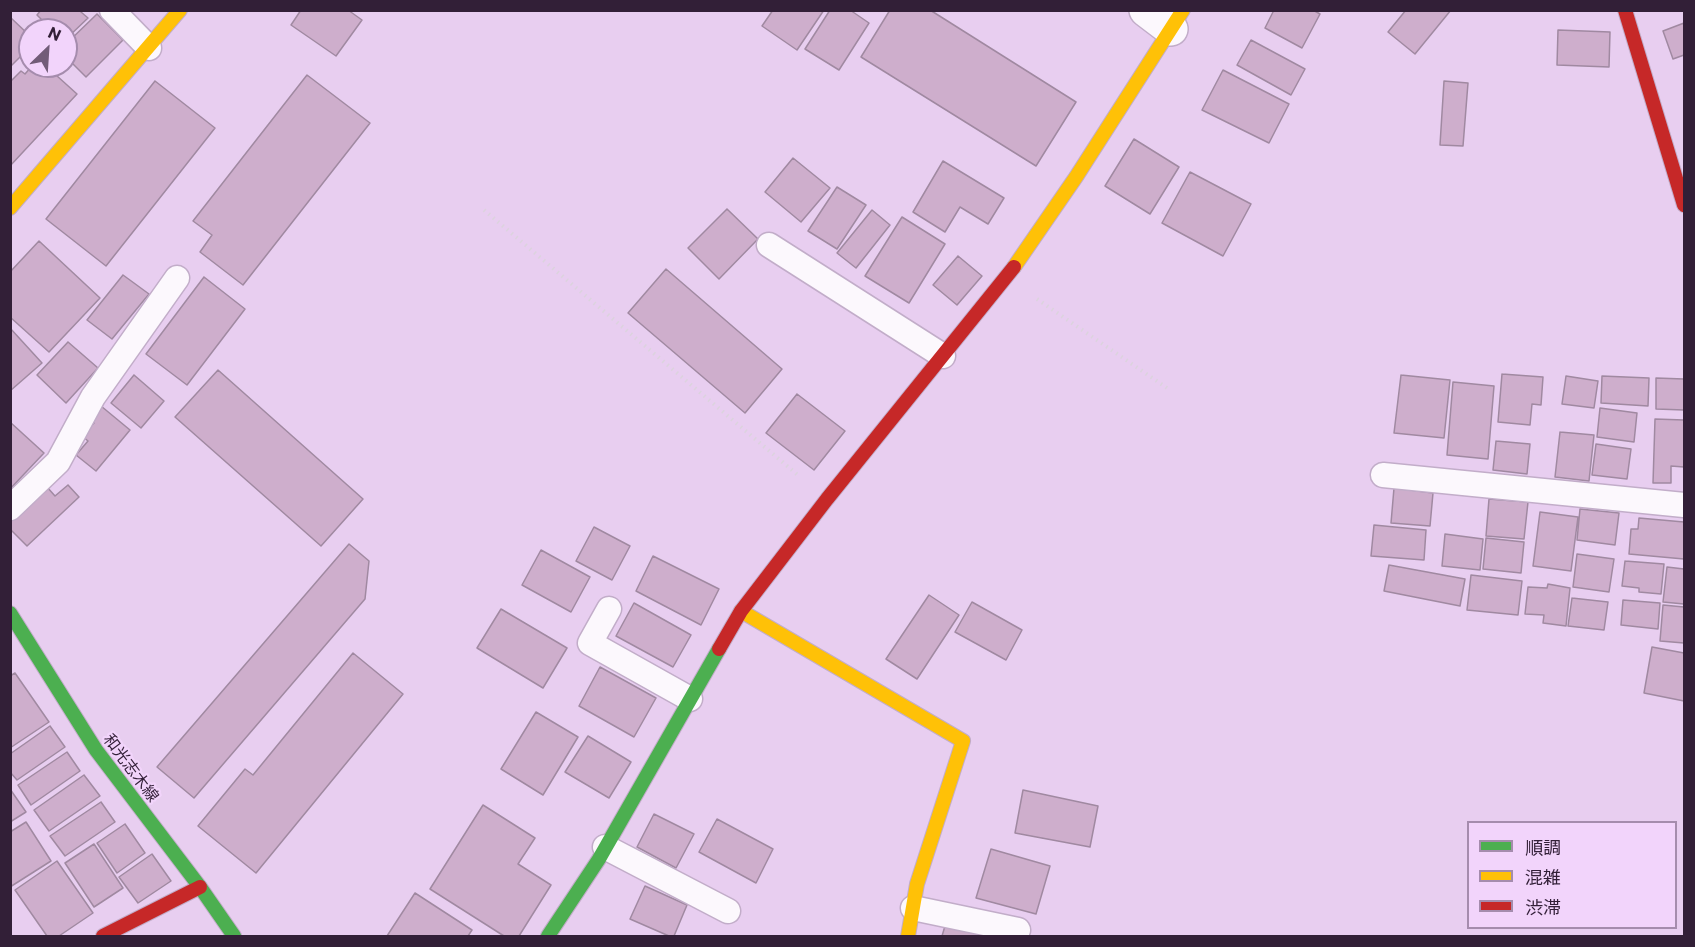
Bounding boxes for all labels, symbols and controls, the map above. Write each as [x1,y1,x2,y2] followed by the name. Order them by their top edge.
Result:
[18,18,78,78] north arrow
[46,22,64,44] text: N
[99,730,163,806] street label: 和光志木線
[1467,821,1677,929] legend
[1525,836,1561,858] text: 順調
[1525,866,1561,888] text: 混雑
[1525,896,1561,918] text: 渋滞

